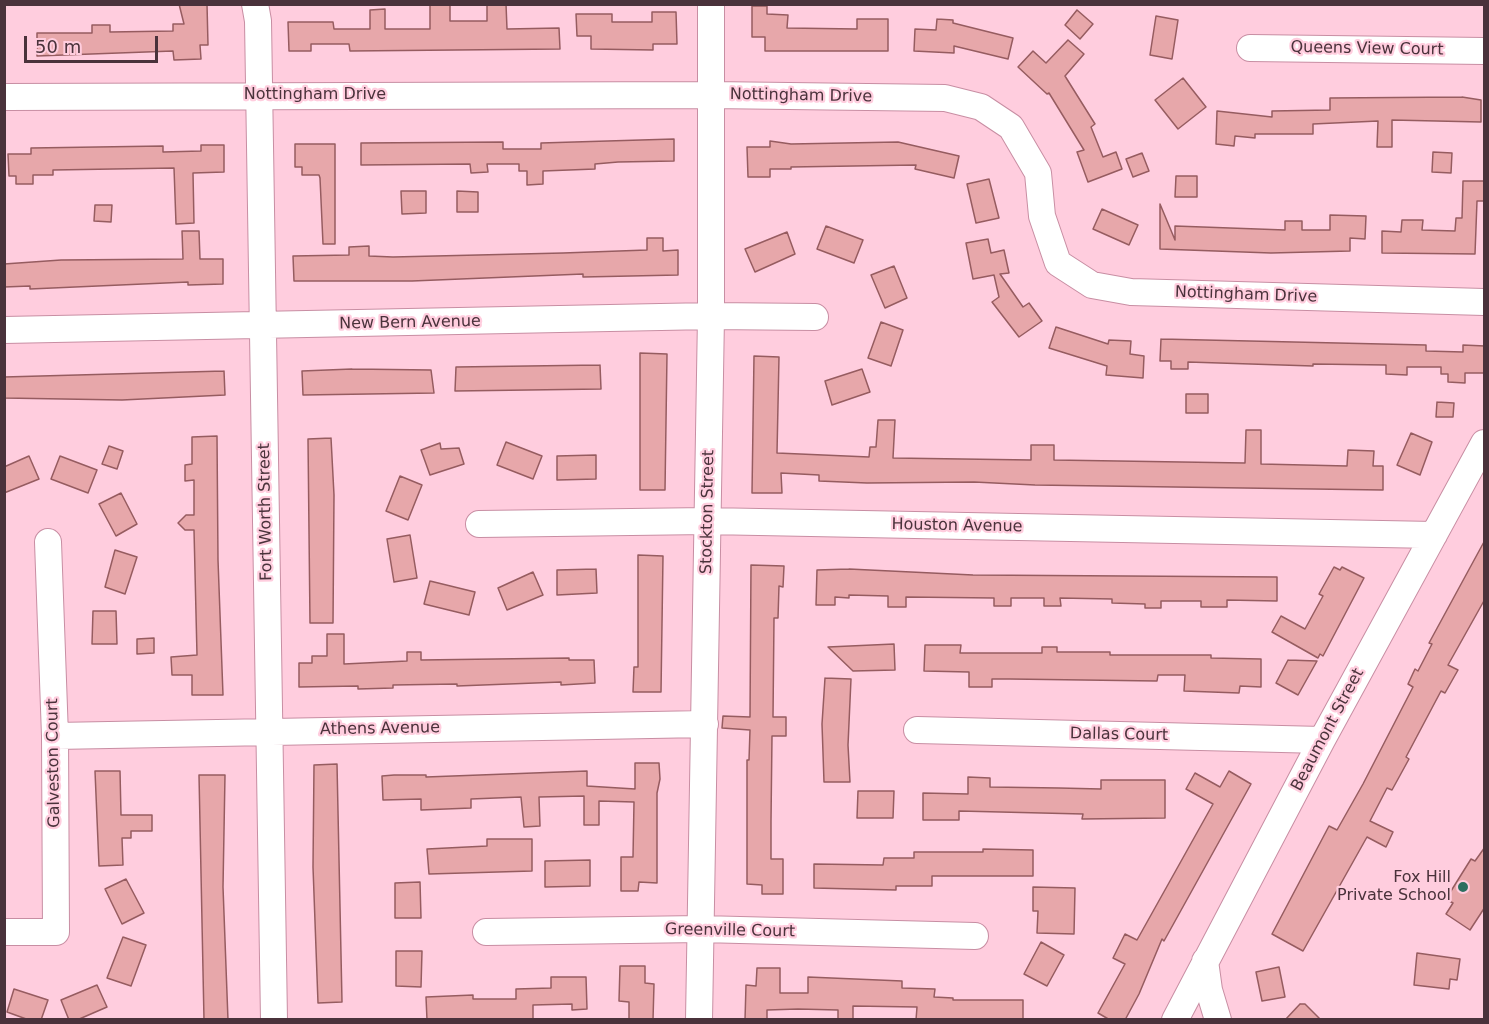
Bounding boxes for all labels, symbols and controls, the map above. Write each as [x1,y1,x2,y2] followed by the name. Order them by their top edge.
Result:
[27,24,160,62] scale bar
[35,36,81,57] text: 50 m
[1290,38,1444,60] street label: Queens View Court
[244,85,386,105] street label: Nottingham Drive
[730,85,872,107] street label: Nottingham Drive
[1175,283,1317,307] street label: Nottingham Drive
[339,312,481,334] street label: New Bern Avenue
[255,443,277,581] street label: Fort Worth Street
[697,450,719,574] street label: Stockton Street
[891,515,1023,537] street label: Houston Avenue
[1288,665,1368,795] street label: Beaumont Street
[43,698,65,828] street label: Galveston Court
[320,718,440,740] street label: Athens Avenue
[1070,725,1168,745] street label: Dallas Court
[1337,868,1451,906] place label: Fox Hill Private School
[1456,880,1470,894] marker: Fox Hill Private School
[665,920,795,942] street label: Greenville Court

